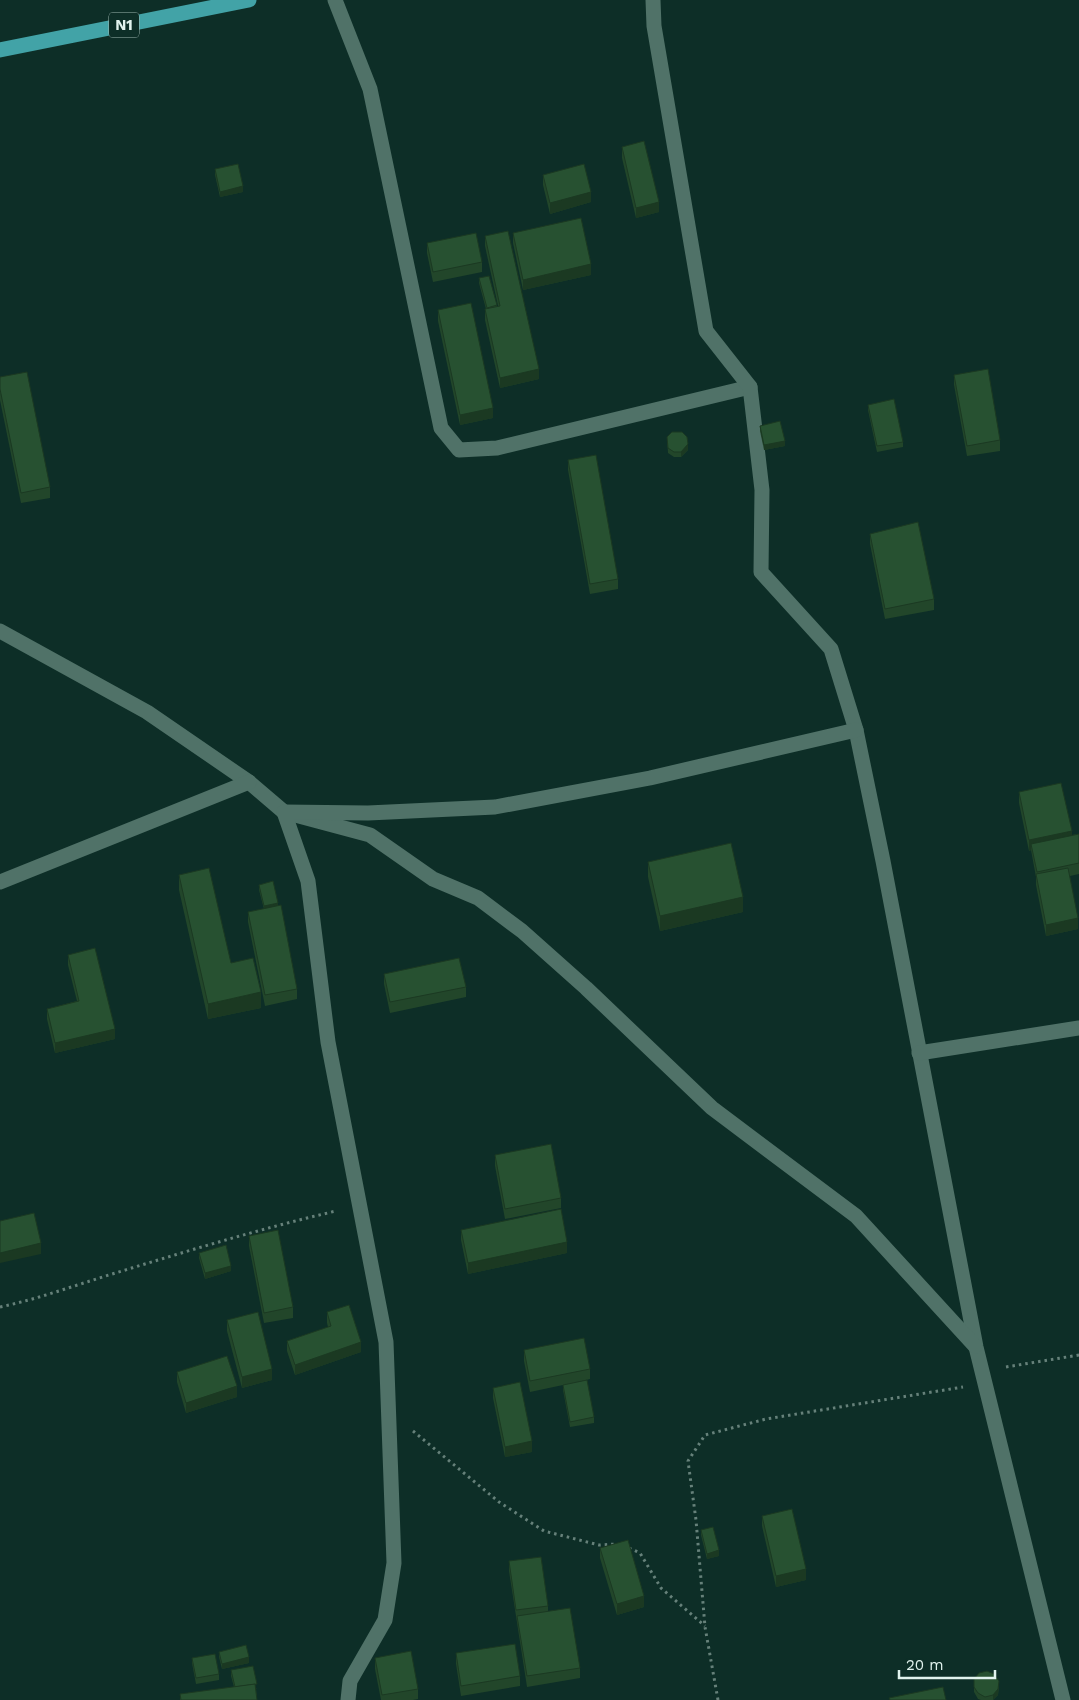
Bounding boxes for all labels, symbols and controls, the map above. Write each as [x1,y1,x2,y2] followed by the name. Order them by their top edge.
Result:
[109,12,139,38] road number: N1
[899,1648,995,1680] scale bar
[906,1656,944,1674] text: 20 m

